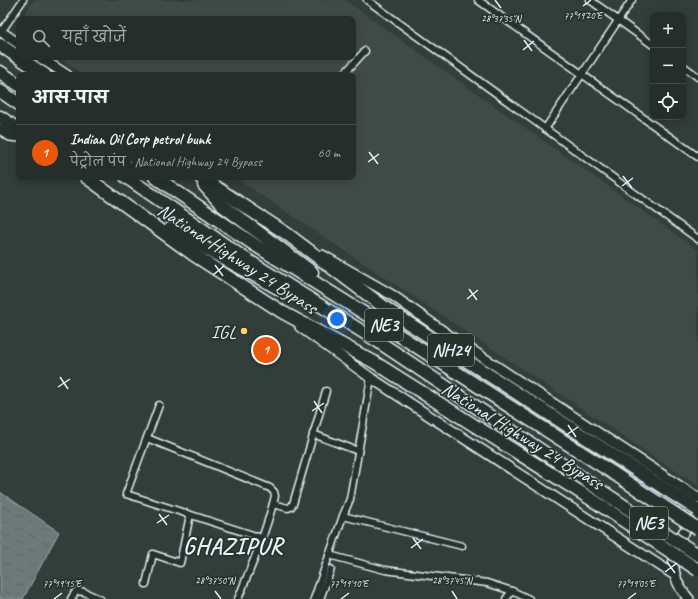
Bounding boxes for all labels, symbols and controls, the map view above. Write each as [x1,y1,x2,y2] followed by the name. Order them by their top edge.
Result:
[564,9,604,22] text: 77°19'20"E
[481,12,523,25] text: 28°37'35"N
[650,12,686,120] map controls
[650,12,686,48] button: +
[16,16,356,60] search box
[30,27,52,49] icon: search
[62,28,126,47] text: यहाँ खोजें
[650,48,686,84] button: −
[650,84,686,120] button: locate
[32,87,108,108] text: आस-पास
[70,130,210,149] text: Indian Oil Corp petrol bunk
[42,145,48,161] text: 1
[318,145,340,161] text: 60 m
[70,154,262,170] text: पेट्रोल पंप · National Highway 24 Bypass
[153,198,324,321] street label: National Highway 24 Bypass
[327,309,347,329] your location
[365,309,403,341] road number: NE3
[211,320,237,344] place label: IGL
[239,326,249,336] marker: IGL
[428,334,474,366] road number: NH24
[253,335,279,365] pin: 1
[437,376,610,497] street label: National Highway 24 Bypass
[630,507,668,539] road number: NE3
[183,532,286,561] district label: GHAZIPUR
[195,574,237,587] text: 28°37'50"N
[432,574,474,587] text: 28°37'45"N
[43,577,83,590] text: 77°19'15"E
[330,577,370,590] text: 77°19'10"E
[617,577,657,590] text: 77°19'05"E

